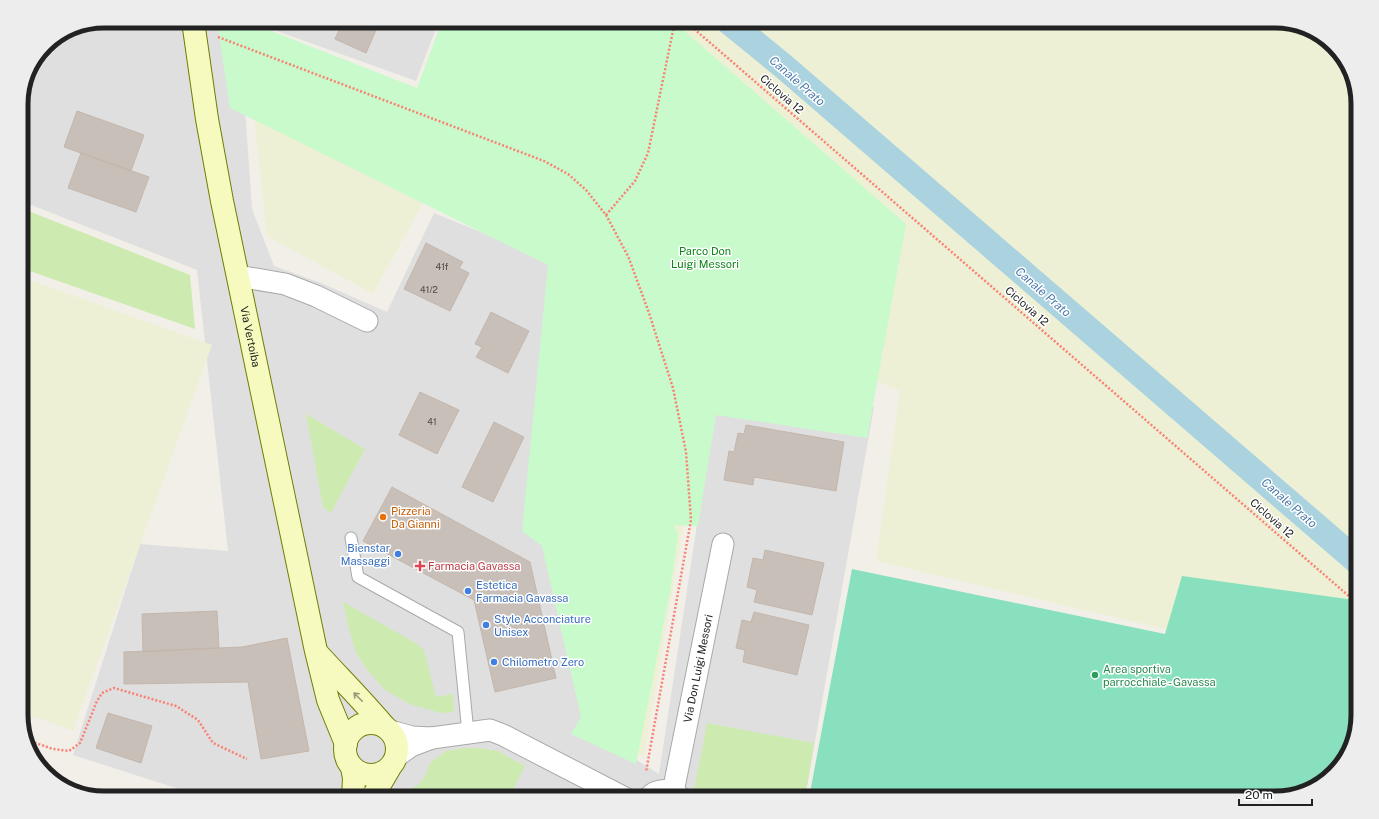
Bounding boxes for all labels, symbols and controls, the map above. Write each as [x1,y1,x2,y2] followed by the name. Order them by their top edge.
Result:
[766,53,828,109] water label: Canale Prato
[758,72,806,116] street label: Ciclovia 12
[671,245,739,270] park label: Parco Don Luigi Messori
[436,261,449,272] house number: 41f
[1012,264,1074,320] water label: Canale Prato
[420,284,438,295] house number: 41/2
[1003,284,1051,328] street label: Ciclovia 12
[238,305,263,368] street label: Via Vertoiba
[427,416,437,427] house number: 41
[1258,475,1320,531] water label: Canale Prato
[1248,496,1296,540] street label: Ciclovia 12
[391,505,440,530] place label: Pizzeria Da Gianni
[378,512,388,522] marker: Pizzeria Da Gianni
[341,542,390,567] place label: Bienstar Massaggi
[393,549,403,559] marker: Bienstar Massaggi
[428,560,520,572] place label: Farmacia Gavassa
[415,561,425,571] marker: Farmacia Gavassa
[476,579,568,604] place label: Estetica Farmacia Gavassa
[463,586,473,596] marker: Estetica Farmacia Gavassa
[494,613,591,638] place label: Style Acconciature Unisex
[681,613,715,724] street label: Via Don Luigi Messori
[481,620,491,630] marker: Style Acconciature Unisex
[502,656,584,668] place label: Chilometro Zero
[489,657,499,667] marker: Chilometro Zero
[1103,663,1216,688] place label: Area sportiva parrocchiale - Gavassa
[1090,670,1100,680] marker: Area sportiva parrocchiale - Gavassa
[353,692,363,702] one-way arrow
[1239,781,1312,807] scale bar
[1245,788,1273,802] text: 20 m

